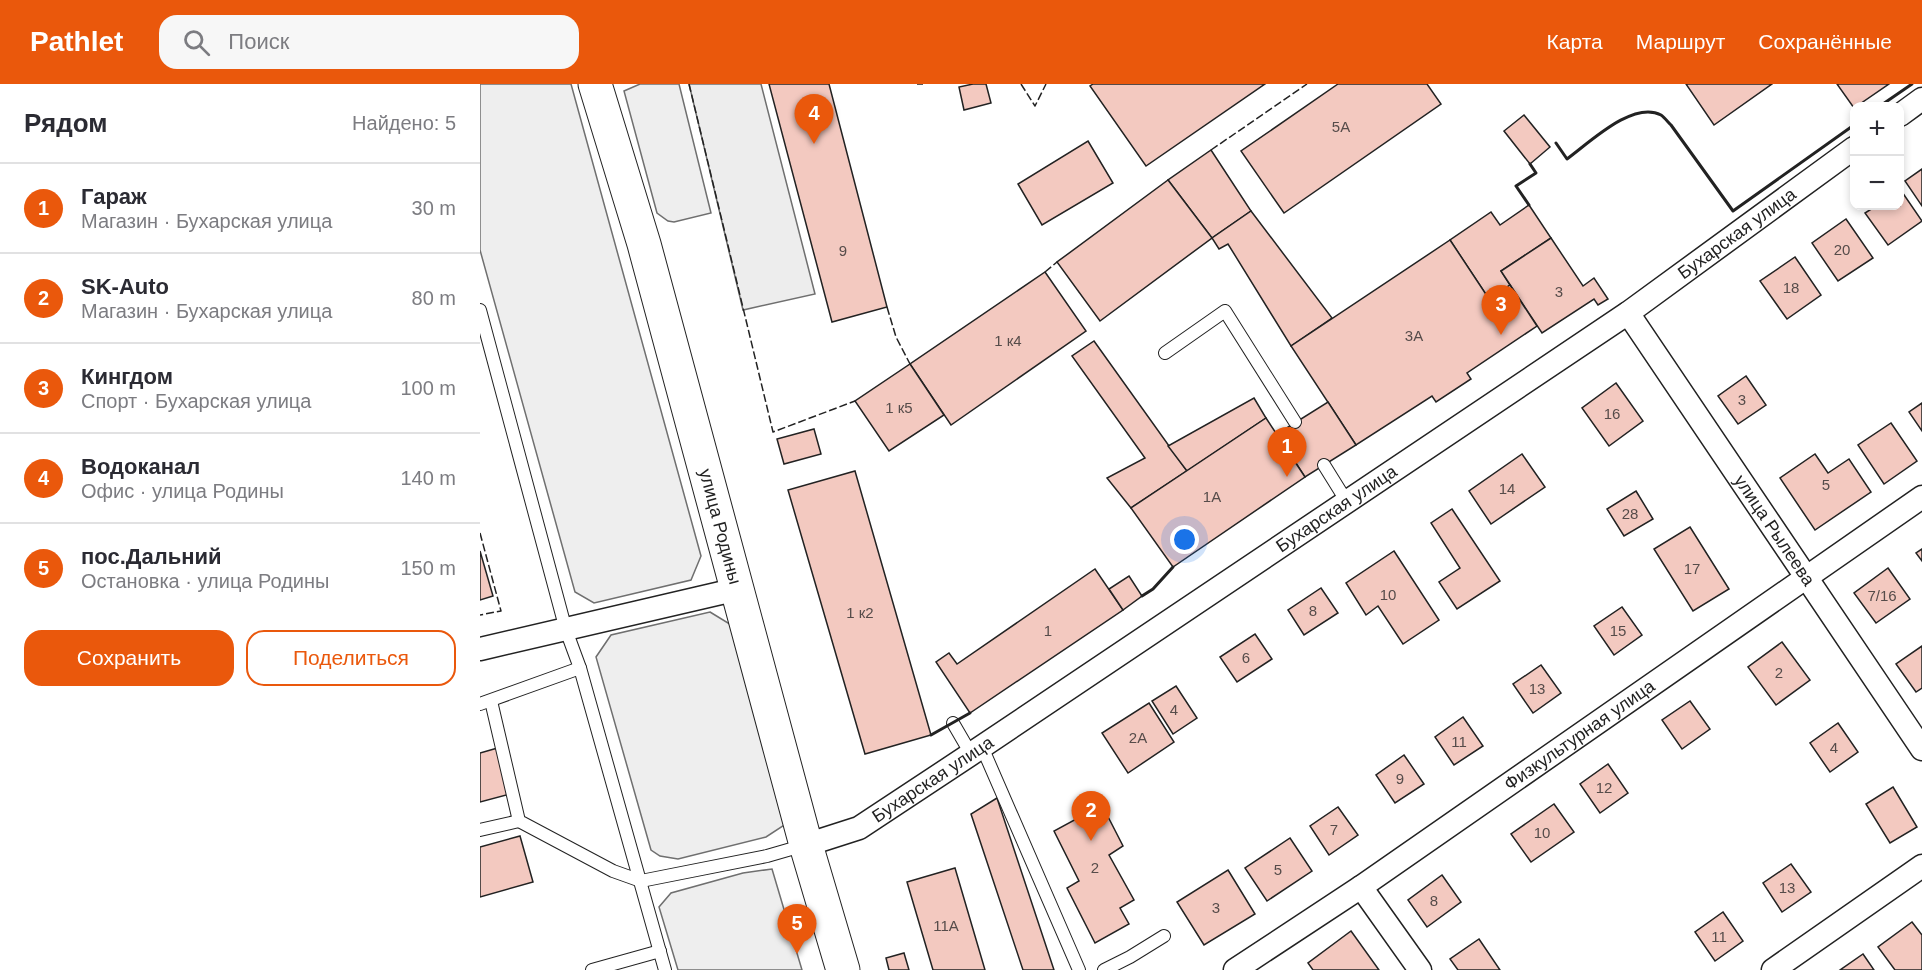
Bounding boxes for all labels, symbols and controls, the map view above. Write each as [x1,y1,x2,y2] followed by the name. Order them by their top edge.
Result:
[159,15,579,69] search box
[30,26,123,57] text: Pathlet
[180,26,213,59] icon: search
[228,29,289,54] text: Поиск
[1547,30,1603,53] text: Карта
[1636,30,1725,53] text: Маршрут
[1758,30,1892,53] text: Сохранённые
[794,94,834,144] pin: 4
[1850,102,1904,210] map controls
[1850,102,1904,156] button: +
[24,108,107,138] text: Рядом
[352,112,456,134] text: Найдено: 5
[1332,118,1350,135] house number: 5А
[1850,156,1904,210] button: −
[1674,183,1800,283] street label: Бухарская улица
[81,184,147,209] text: Гараж
[38,197,49,219] text: 1
[412,197,456,219] text: 30 m
[81,210,332,232] text: Магазин · Бухарская улица
[1834,241,1850,258] house number: 20
[839,242,847,259] house number: 9
[81,274,169,299] text: SK-Auto
[1783,279,1799,296] house number: 18
[1555,283,1563,300] house number: 3
[1482,286,1520,335] pin: 3
[38,287,49,309] text: 2
[412,287,456,309] text: 80 m
[81,300,332,322] text: Магазин · Бухарская улица
[1405,327,1423,344] house number: 3А
[994,332,1022,349] house number: 1 к4
[81,364,173,389] text: Кингдом
[38,377,49,399] text: 3
[400,377,456,399] text: 100 m
[81,390,311,412] text: Спорт · Бухарская улица
[1738,391,1746,408] house number: 3
[885,399,913,416] house number: 1 к5
[1604,405,1620,422] house number: 16
[1268,428,1306,477] pin: 1
[81,454,200,479] text: Водоканал
[1272,461,1401,556] street label: Бухарская улица
[38,467,49,489] text: 4
[400,467,456,489] text: 140 m
[695,467,745,587] street label: улица Родины
[1730,471,1819,590] street label: улица Рылеева
[1822,476,1830,493] house number: 5
[81,480,284,502] text: Офис · улица Родины
[1499,480,1515,497] house number: 14
[1203,488,1221,505] house number: 1А
[1622,505,1638,522] house number: 28
[1170,525,1199,554] your location
[81,544,222,569] text: пос.Дальний
[38,557,49,579] text: 5
[400,557,456,579] text: 150 m
[1684,560,1700,577] house number: 17
[81,570,329,592] text: Остановка · улица Родины
[1380,586,1396,603] house number: 10
[1867,587,1897,604] house number: 7/16
[1309,602,1317,619] house number: 8
[846,604,874,621] house number: 1 к2
[1044,622,1052,639] house number: 1
[1610,622,1626,639] house number: 15
[24,630,234,686] button: Сохранить
[246,630,456,686] button: Поделиться
[1242,649,1250,666] house number: 6
[1775,664,1783,681] house number: 2
[1500,675,1659,794] street label: Физкультурная улица
[1529,680,1545,697] house number: 13
[1170,701,1178,718] house number: 4
[1129,729,1147,746] house number: 2А
[868,731,998,826] street label: Бухарская улица
[1451,733,1467,750] house number: 11
[1830,739,1838,756] house number: 4
[1396,770,1404,787] house number: 9
[1596,779,1612,796] house number: 12
[1072,792,1110,841] pin: 2
[1330,821,1338,838] house number: 7
[1534,824,1550,841] house number: 10
[1091,859,1099,876] house number: 2
[1274,861,1282,878] house number: 5
[1779,879,1795,896] house number: 13
[1430,892,1438,909] house number: 8
[1212,899,1220,916] house number: 3
[778,904,816,954] pin: 5
[933,917,959,934] house number: 11А
[1711,928,1727,945] house number: 11

